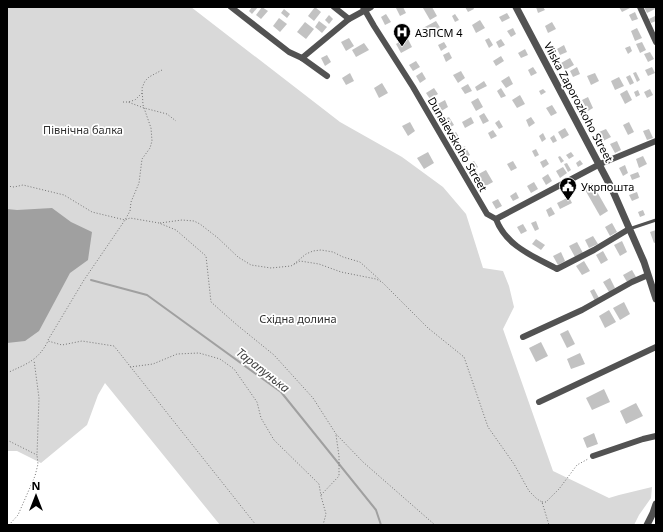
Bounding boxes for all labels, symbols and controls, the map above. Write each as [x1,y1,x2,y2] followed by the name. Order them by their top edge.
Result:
[392,22,412,47] hospital icon: АЗПСМ 4
[415,25,463,40] place label: АЗПСМ 4
[541,39,617,165] street label: Viiska Zaporozkoho Street
[425,94,491,194] street label: Dunaievskoho Street
[43,122,123,137] park label: Північна балка
[558,176,578,201] public building icon: Укрпошта
[581,179,634,194] place label: Укрпошта
[259,311,337,326] park label: Східна долина
[233,344,293,396] water label: Тарапунька
[16,476,56,516] north arrow
[32,478,40,493] text: N

